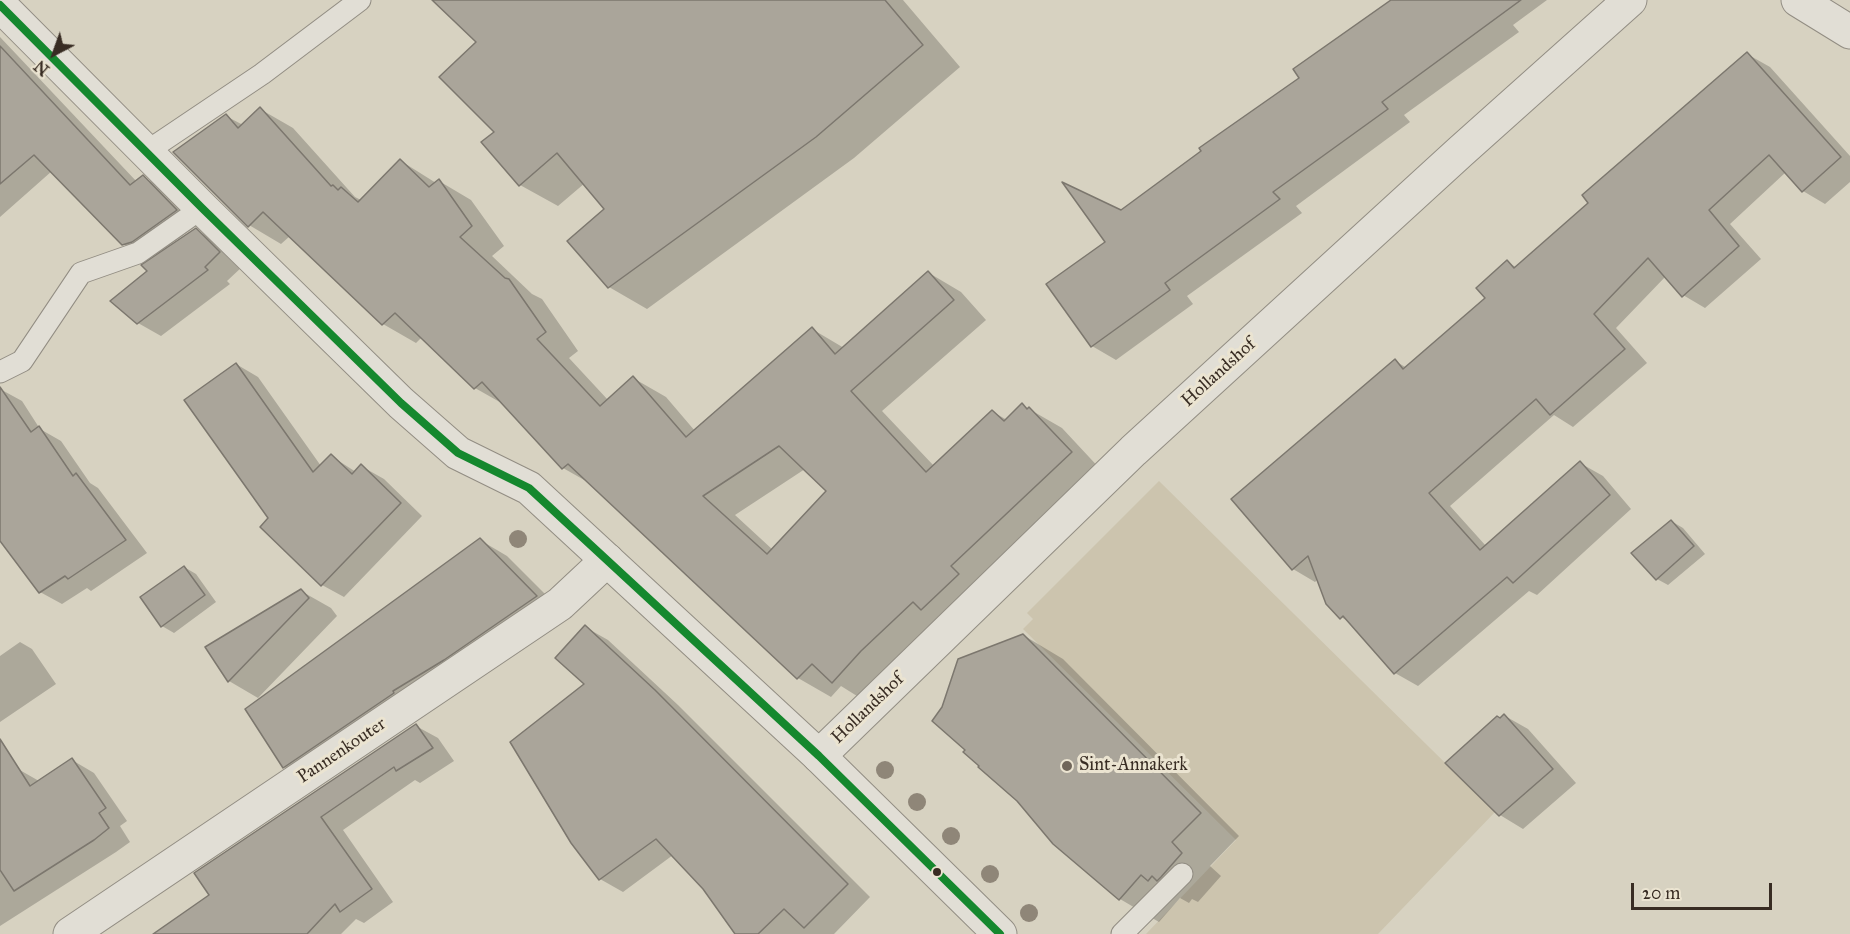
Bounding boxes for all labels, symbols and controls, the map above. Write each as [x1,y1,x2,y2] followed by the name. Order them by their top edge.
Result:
[24,24,84,84] north arrow
[31,56,53,80] text: N
[1177,334,1261,412] street label: Hollandshof
[827,669,909,749] street label: Hollandshof
[294,714,390,788] street label: Pannenkouter
[1079,755,1188,777] place label: Sint-Annakerk
[1060,759,1074,773] marker: Sint-Annakerk
[931,866,943,878] unlabelled marker
[1634,871,1775,909] scale bar
[1642,882,1680,904] text: 20 m

